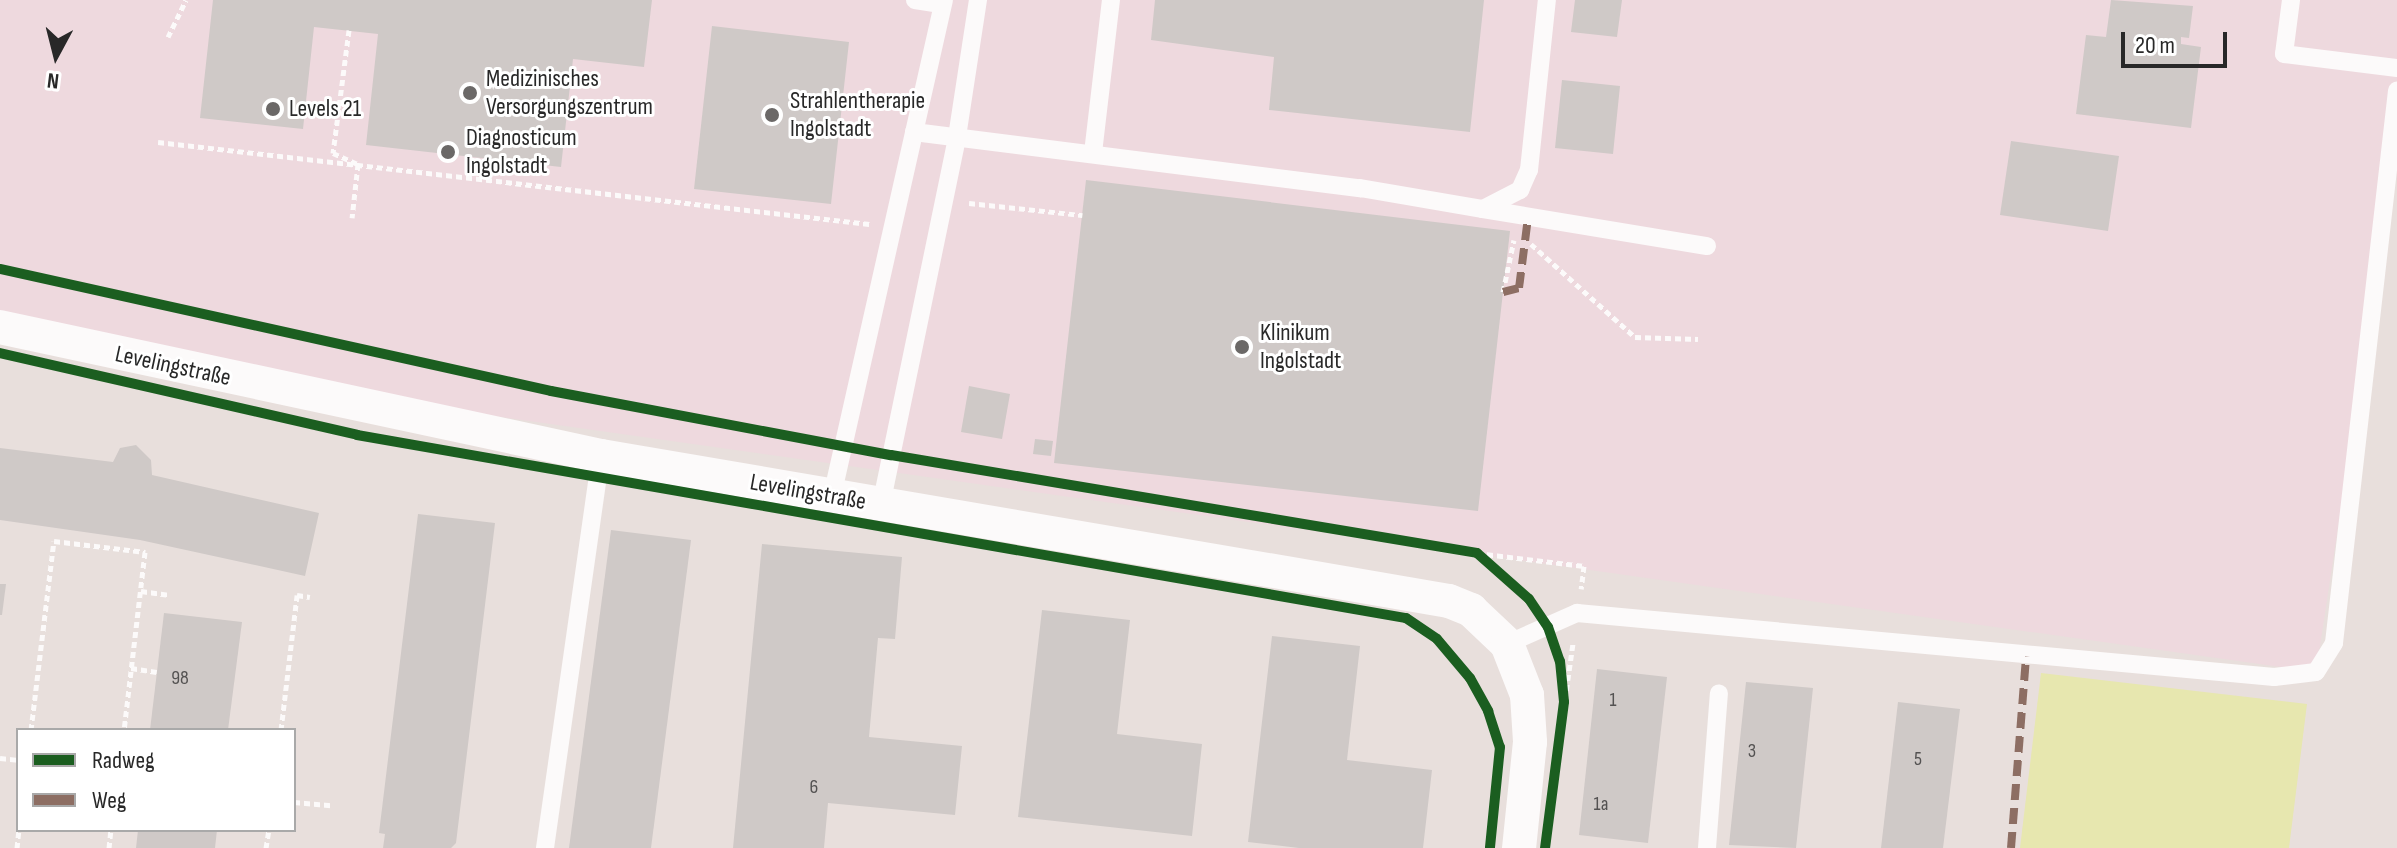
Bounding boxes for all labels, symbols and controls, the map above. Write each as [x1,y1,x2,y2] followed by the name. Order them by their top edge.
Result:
[16,16,96,96] north arrow
[2125,16,2231,66] scale bar
[2135,31,2175,60] text: 20 m
[486,65,653,121] place label: Medizinisches Versorgungszentrum
[46,66,60,94] text: N
[461,84,479,102] marker: Medizinisches Versorgungszentrum
[790,87,925,143] place label: Strahlentherapie Ingolstadt
[289,95,361,123] place label: Levels 21
[264,100,282,118] marker: Levels 21
[761,104,783,126] marker: Strahlentherapie Ingolstadt
[466,124,577,180] place label: Diagnosticum Ingolstadt
[437,141,459,163] marker: Diagnosticum Ingolstadt
[1260,319,1341,375] place label: Klinikum Ingolstadt
[1231,336,1253,358] marker: Klinikum Ingolstadt
[113,340,233,392] street label: Levelingstraße
[748,468,868,516] street label: Levelingstraße
[171,666,189,690] house number: 98
[1610,688,1616,712] house number: 1
[16,728,296,832] legend
[1748,739,1756,763] house number: 3
[92,746,155,775] text: Radweg
[1914,747,1922,771] house number: 5
[810,775,818,799] house number: 6
[92,786,126,815] text: Weg
[1594,792,1608,816] house number: 1a

